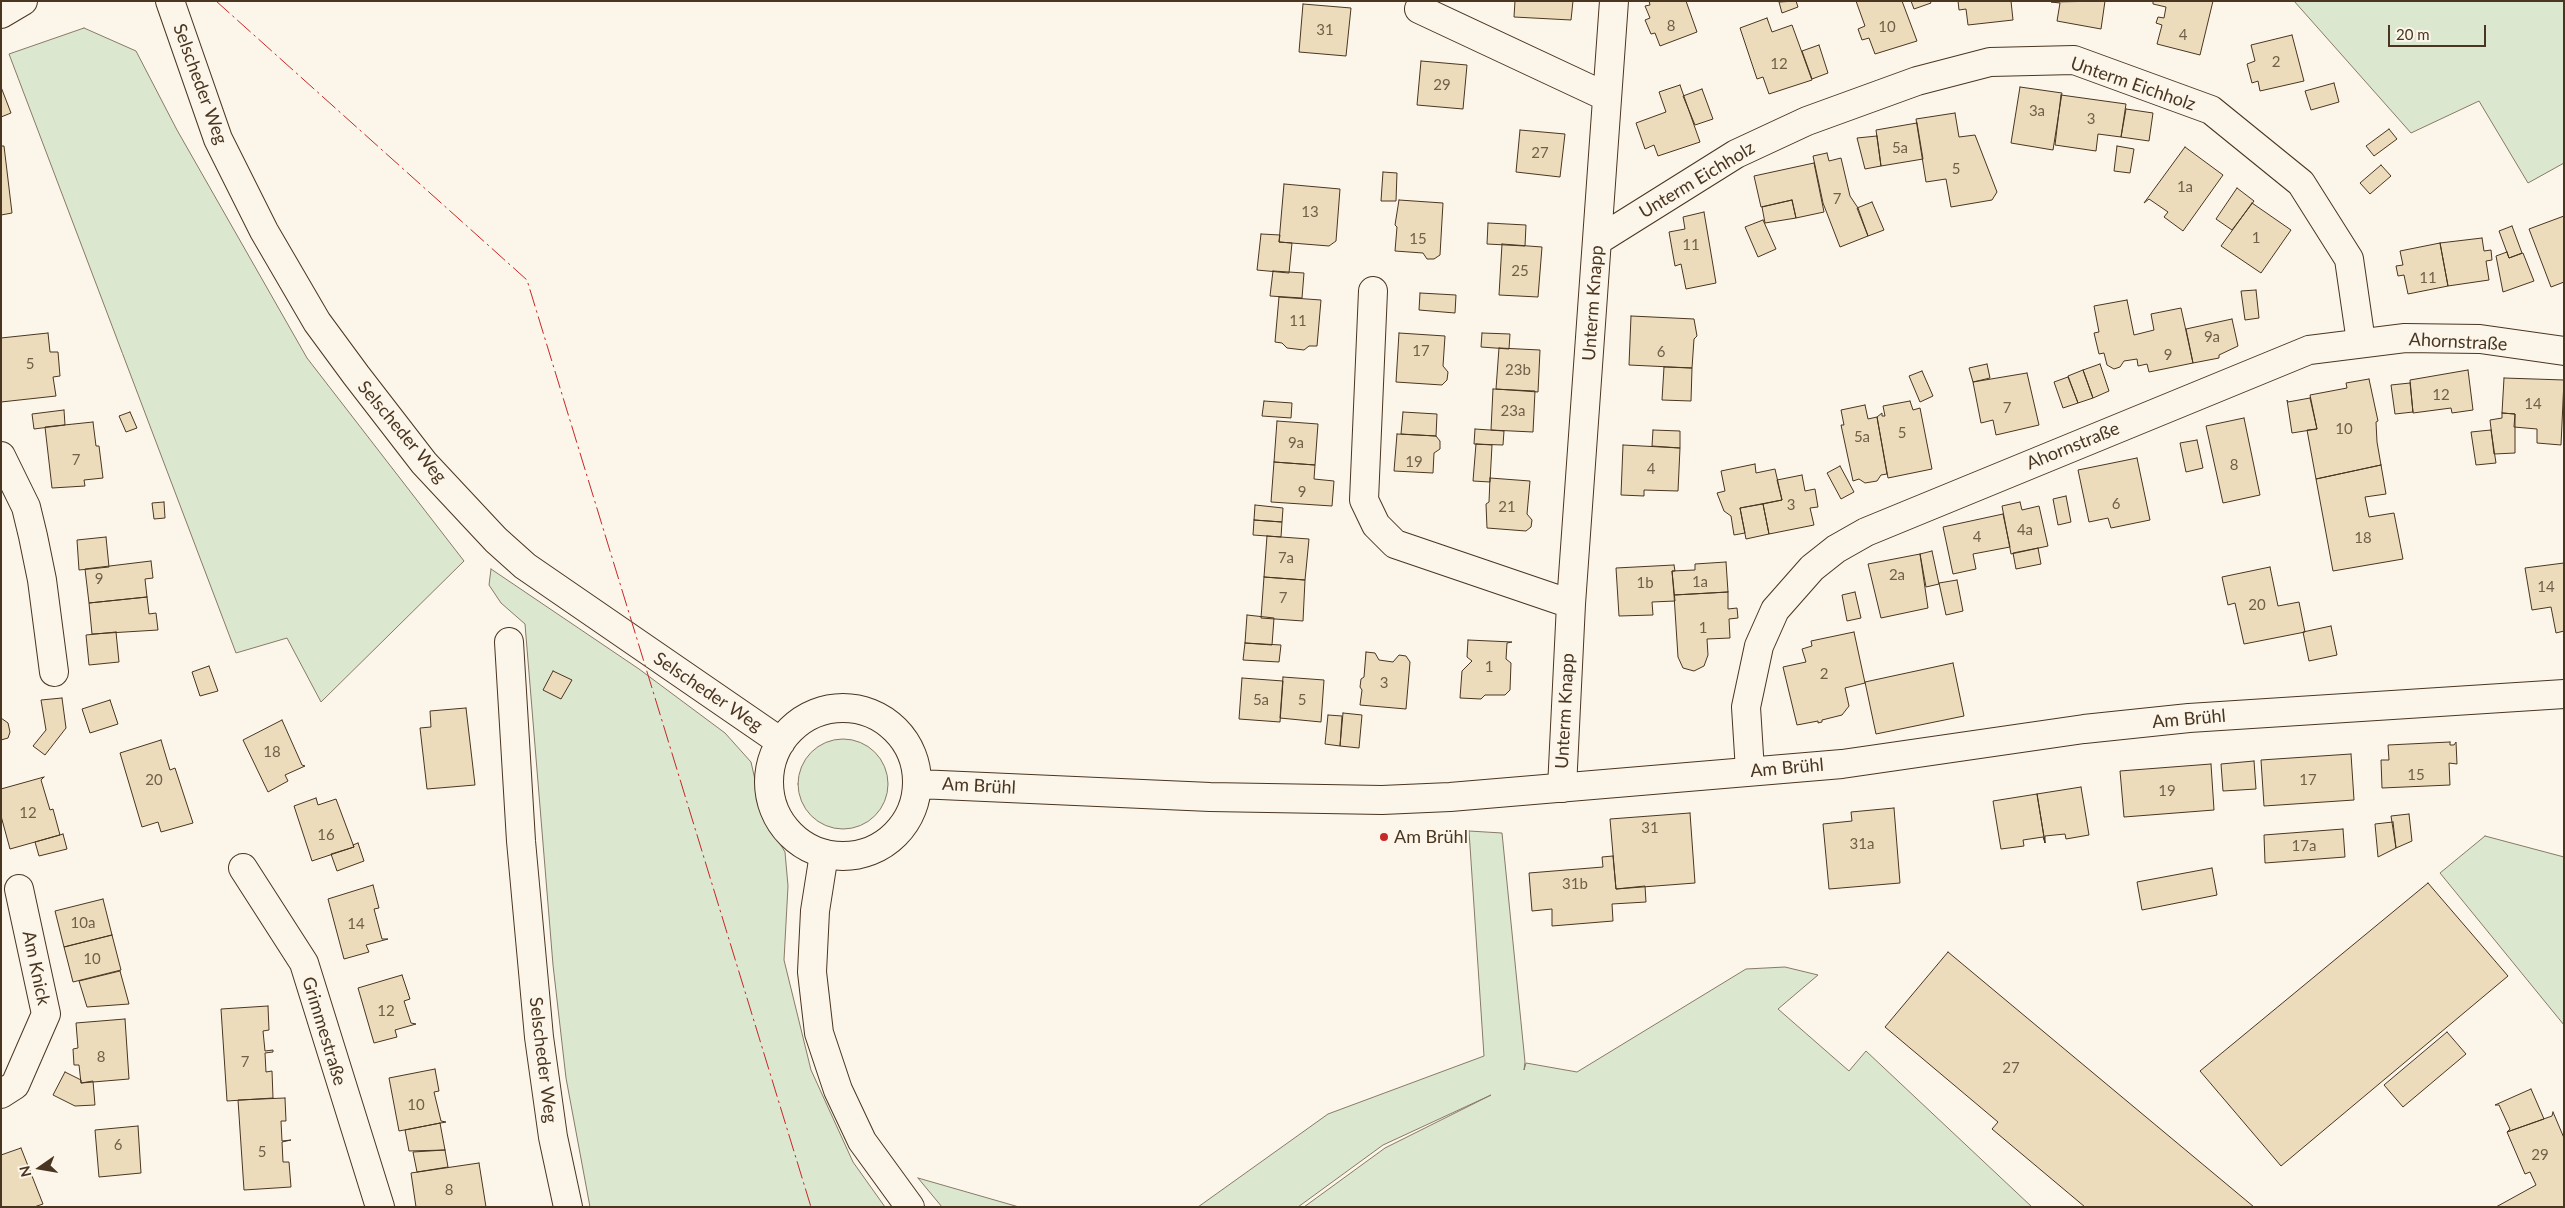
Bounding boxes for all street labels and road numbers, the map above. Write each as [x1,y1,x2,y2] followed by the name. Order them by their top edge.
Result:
[168,21,232,147] street label: Selscheder Weg
[2068,53,2198,115] street label: Unterm Eichholz
[1635,137,1759,223] street label: Unterm Eichholz
[1578,244,1608,362] street label: Unterm Knapp
[2408,329,2508,355] street label: Ahornstraße
[353,377,451,487] street label: Selscheder Weg
[2023,418,2123,474] street label: Ahornstraße
[649,648,767,736] street label: Selscheder Weg
[1551,653,1579,769] street label: Unterm Knapp
[2151,705,2227,733] street label: Am Brühl
[1749,754,1825,782] street label: Am Brühl
[942,773,1016,799] street label: Am Brühl
[18,929,54,1007] street label: Am Knick
[297,974,351,1088] street label: Grimmestraße
[525,996,561,1124] street label: Selscheder Weg

